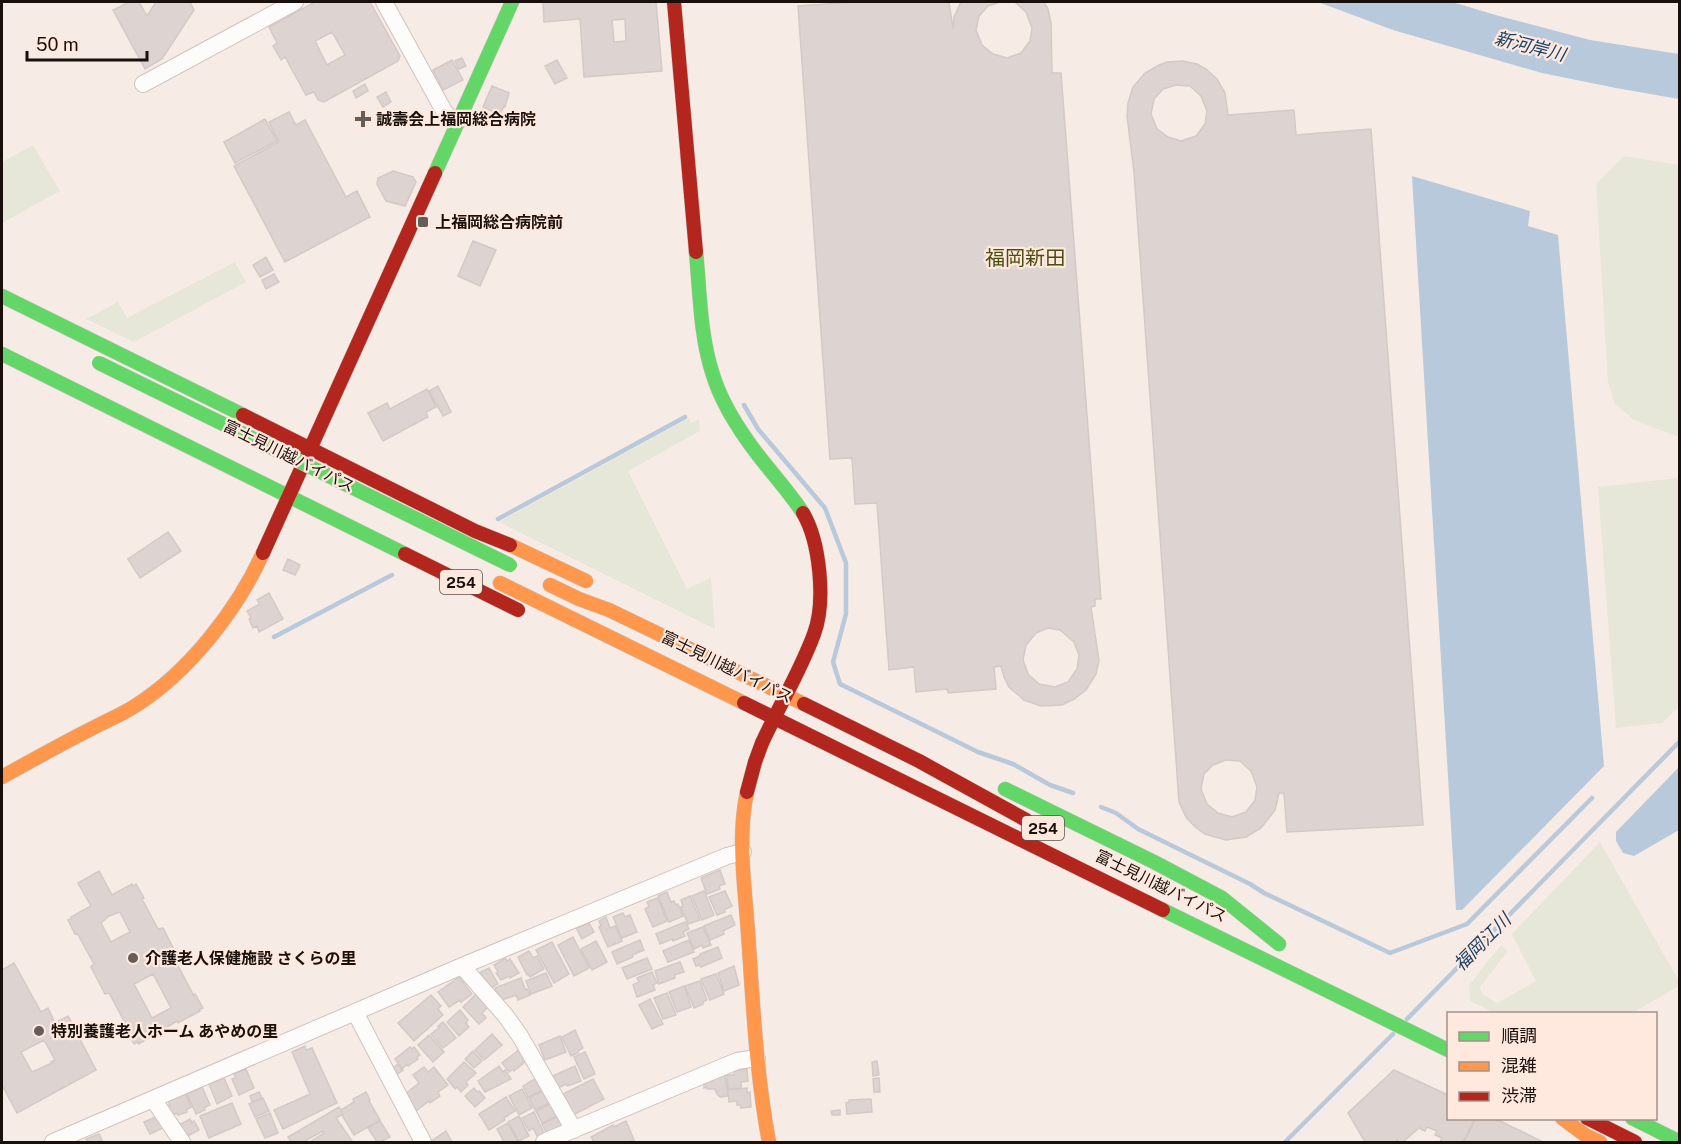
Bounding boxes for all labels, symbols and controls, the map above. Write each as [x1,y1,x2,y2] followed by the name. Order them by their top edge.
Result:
[27,24,147,62] scale bar
[1493,27,1569,65] water label: 新河岸川
[36,34,79,55] text: 50 m
[354,110,372,128] marker: 誠壽会上福岡総合病院
[376,110,536,129] place label: 誠壽会上福岡総合病院
[435,213,563,232] place label: 上福岡総合病院前
[416,215,430,229] marker: 上福岡総合病院前
[985,246,1065,270] district label: 福岡新田
[220,416,358,496] street label: 富士見川越バイパス
[440,570,482,594] road number: 254
[658,627,796,707] street label: 富士見川越バイパス
[1022,816,1064,840] road number: 254
[1092,846,1230,926] street label: 富士見川越バイパス
[1449,908,1516,975] water label: 福岡江川
[145,949,357,968] place label: 介護老人保健施設 さくらの里
[126,951,140,965] marker: 介護老人保健施設 さくらの里
[1447,1012,1657,1120] legend
[51,1022,278,1041] place label: 特別養護老人ホーム あやめの里
[32,1024,46,1038] marker: 特別養護老人ホーム あやめの里
[1501,1025,1537,1046] text: 順調
[1501,1055,1537,1076] text: 混雑
[1501,1085,1537,1106] text: 渋滞

